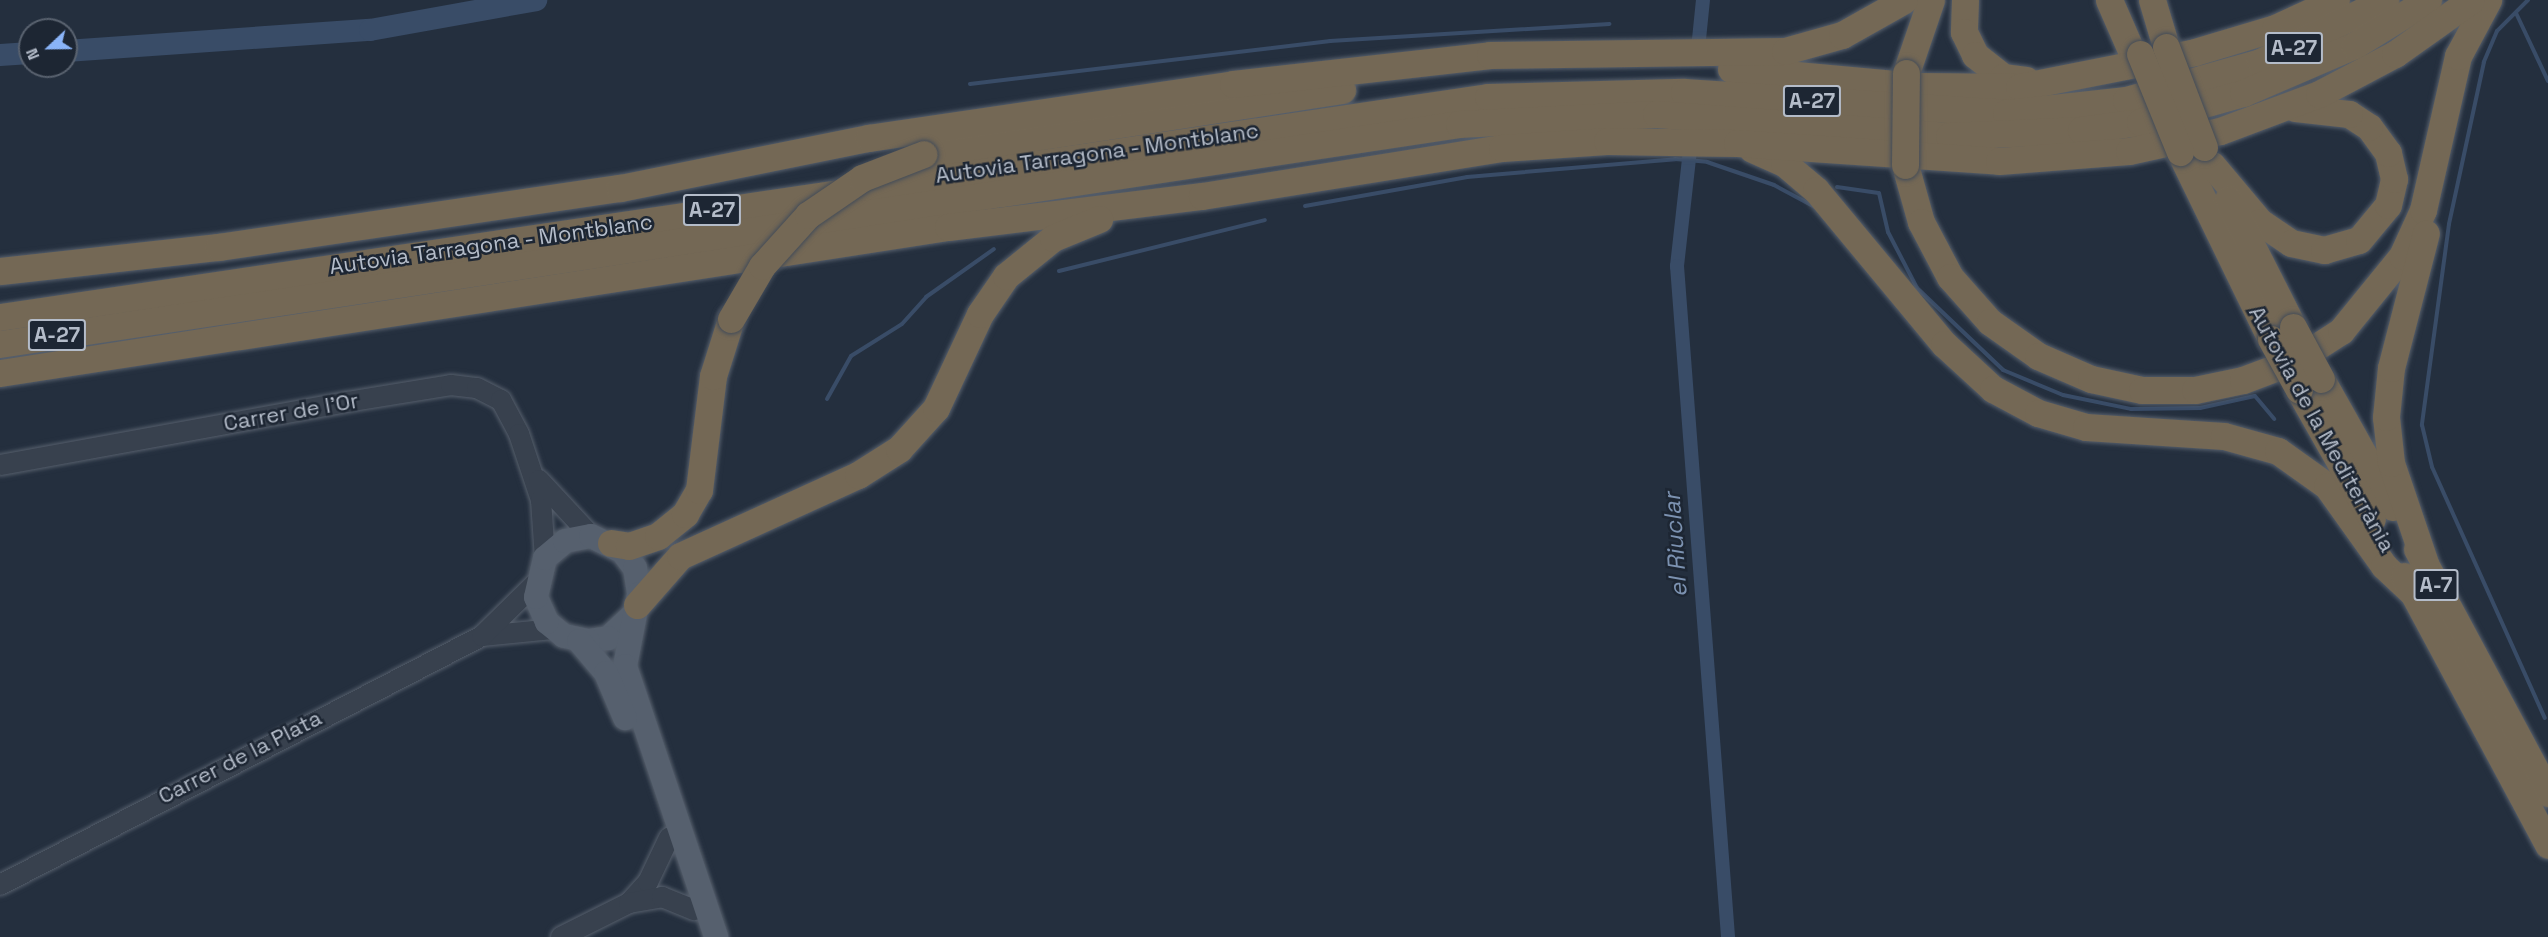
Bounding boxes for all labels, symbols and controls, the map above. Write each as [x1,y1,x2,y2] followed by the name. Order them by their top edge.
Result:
[18,18,78,78] north arrow
[2264,30,2324,66] road number: A-27
[21,45,44,63] text: N
[1782,83,1842,119] road number: A-27
[933,117,1261,189] street label: Autovia Tarragona - Montblanc
[682,192,742,228] road number: A-27
[327,208,655,280] street label: Autovia Tarragona - Montblanc
[2243,301,2401,557] street label: Autovia de la Mediterrània
[27,317,87,353] road number: A-27
[221,387,361,437] street label: Carrer de l'Or
[1657,492,1693,598] water label: el Riuclar
[2414,567,2458,603] road number: A-7
[154,704,326,810] street label: Carrer de la Plata

